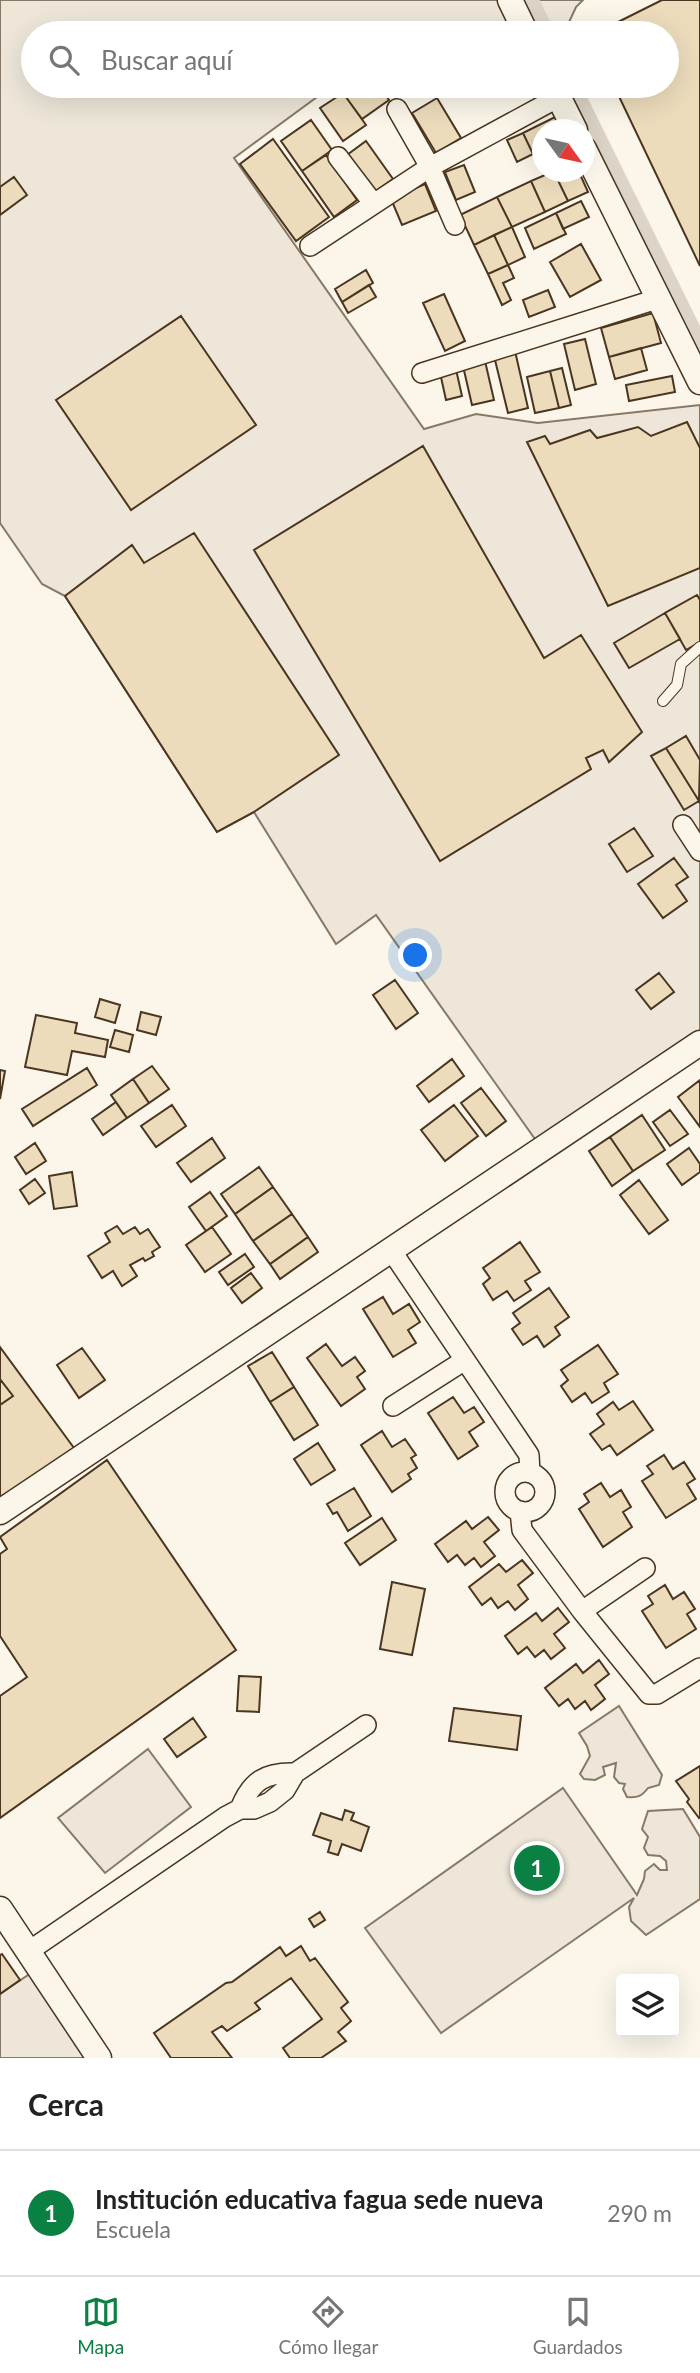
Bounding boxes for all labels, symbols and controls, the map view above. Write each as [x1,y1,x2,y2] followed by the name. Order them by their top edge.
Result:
[21,21,679,98] search box
[45,41,83,79] icon: search
[101,44,232,76] text: Buscar aquí
[532,119,595,182] north arrow
[398,938,432,972] your location
[514,1842,560,1894] pin: 1
[616,1974,679,2037] map controls
[616,1974,679,2037] button: layers
[28,2086,104,2122] text: Cerca
[95,2183,543,2215] text: Institución educativa fagua sede nueva
[44,2199,58,2227] text: 1
[607,2199,672,2227] text: 290 m
[95,2215,171,2243] text: Escuela
[77,2293,124,2358] tab: Mapa
[279,2293,378,2358] tab: Cómo llegar
[533,2293,623,2358] tab: Guardados

